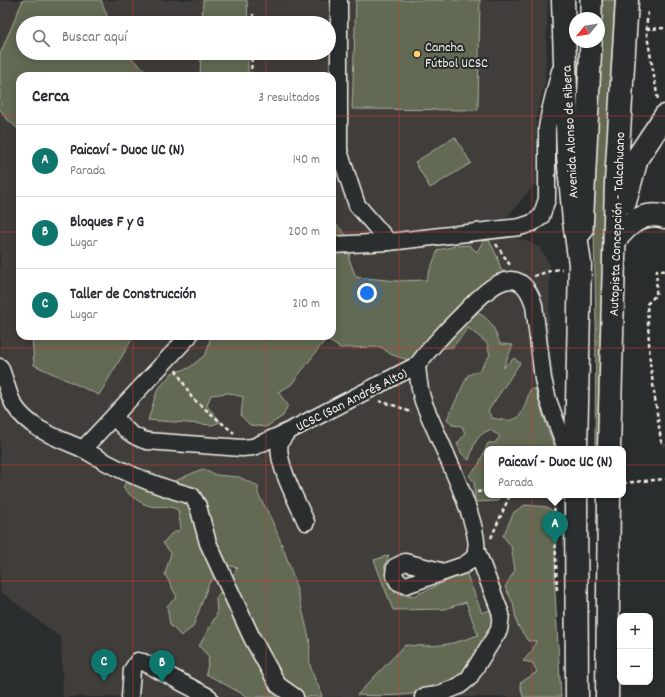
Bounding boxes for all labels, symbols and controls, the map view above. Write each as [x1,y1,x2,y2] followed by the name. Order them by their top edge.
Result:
[569,12,605,48] north arrow
[16,16,336,60] search box
[30,27,52,49] icon: search
[62,27,127,49] text: Buscar aquí
[425,38,488,74] place label: Cancha Fútbol UCSC
[412,49,422,59] marker: Cancha Fútbol UCSC
[557,64,584,199] street label: Avenida Alonso de Ribera
[32,86,69,110] text: Cerca
[258,89,320,108] text: 3 resultados
[605,132,631,317] street label: Autopista Concepción - Talcahuano
[70,140,184,162] text: Paicaví - Duoc UC (N)
[41,151,49,170] text: A
[293,151,320,170] text: 140 m
[70,162,105,181] text: Parada
[70,212,144,234] text: Bloques F y G
[42,223,48,242] text: B
[288,223,320,242] text: 200 m
[70,234,98,253] text: Lugar
[357,283,377,303] your location
[70,284,196,306] text: Taller de Construcción
[42,295,48,314] text: C
[292,295,320,314] text: 210 m
[70,306,98,325] text: Lugar
[293,364,412,438] street label: UCSC (San Andrés Alto)
[484,446,626,498] popup
[498,452,612,474] text: Paicaví - Duoc UC (N)
[498,474,533,493] text: Parada
[542,511,568,544] pin: A
[617,613,653,685] map controls
[617,613,653,649] button: +
[91,649,117,682] pin: C
[617,649,653,685] button: −
[149,650,175,683] pin: B

